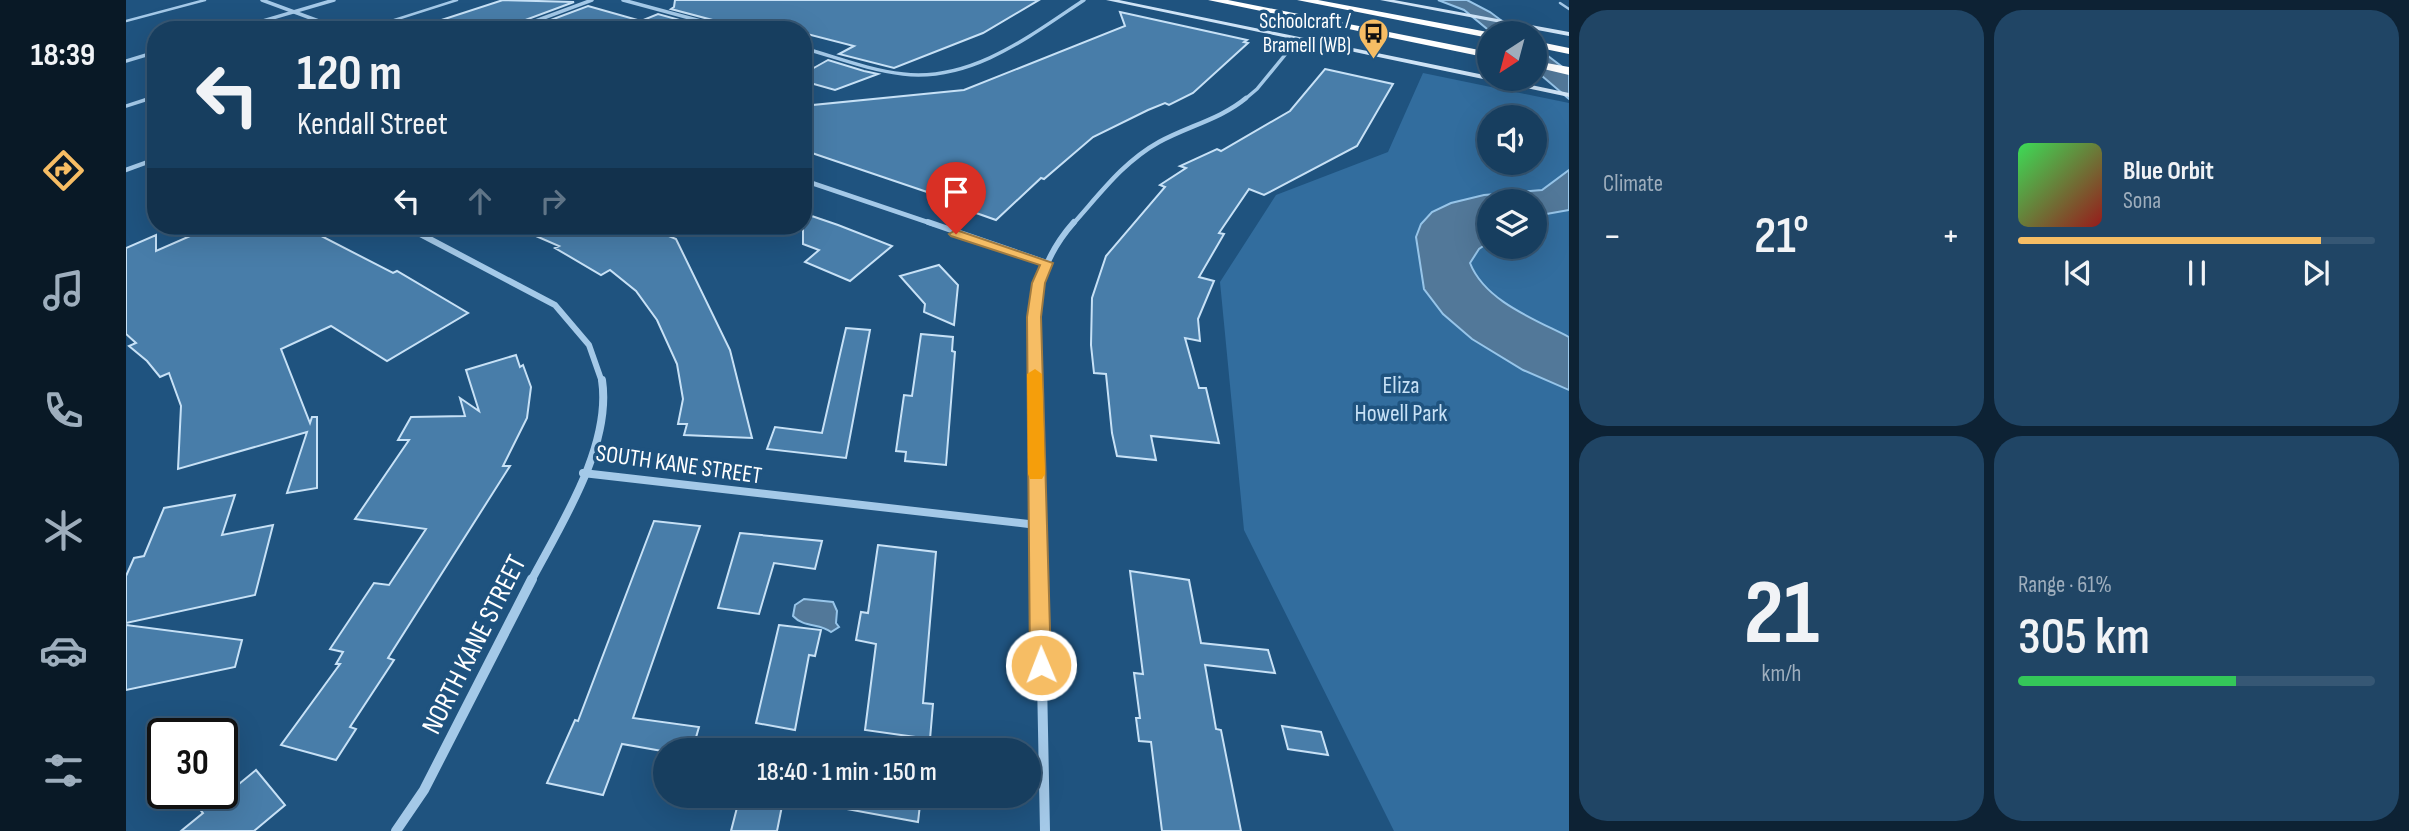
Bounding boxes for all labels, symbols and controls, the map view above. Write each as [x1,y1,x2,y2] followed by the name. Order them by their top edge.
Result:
[1259,9,1351,58] place label: Schoolcraft / Bramell (WB)
[1357,16,1391,60] bus stop icon: Schoolcraft / Bramell (WB)
[1477,21,1547,91] north arrow
[1477,21,1547,259] map controls
[31,36,95,75] text: 18:39
[297,45,402,104] text: 120 m
[182,49,273,140] icon: left
[297,105,448,144] text: Kendall Street
[1477,105,1547,175] button: sound
[39,146,88,195] icon: directions
[2123,156,2214,187] text: Blue Orbit
[926,162,986,234] pin
[1603,170,1663,198] text: Climate
[937,173,975,211] icon: arrive
[388,182,426,220] icon: left
[461,182,499,220] icon: ahead
[534,182,572,220] icon: right
[2123,187,2161,215] text: Sona
[1477,189,1547,259] button: layers
[1754,205,1809,268] text: 21°
[1603,214,1622,259] text: −
[1941,214,1960,259] text: +
[2059,254,2097,292] icon: previous
[2178,254,2216,292] icon: pause
[2297,254,2335,292] icon: next
[39,266,88,315] icon: music
[1355,371,1447,428] park label: Eliza Howell Park
[39,386,88,435] icon: phone
[594,438,764,491] street label: SOUTH KANE STREET
[39,506,88,555] icon: climate
[415,550,534,740] street label: NORTH KANE STREET
[1744,560,1819,669] text: 21
[2018,571,2112,599] text: Range · 61%
[2018,606,2150,669] text: 305 km
[39,626,88,675] icon: car
[1004,628,1078,702] position arrow
[1762,660,1801,688] text: km/h
[147,718,238,809] speed limit sign: 30
[39,746,88,795] icon: filters
[757,757,937,788] text: 18:40 · 1 min · 150 m

